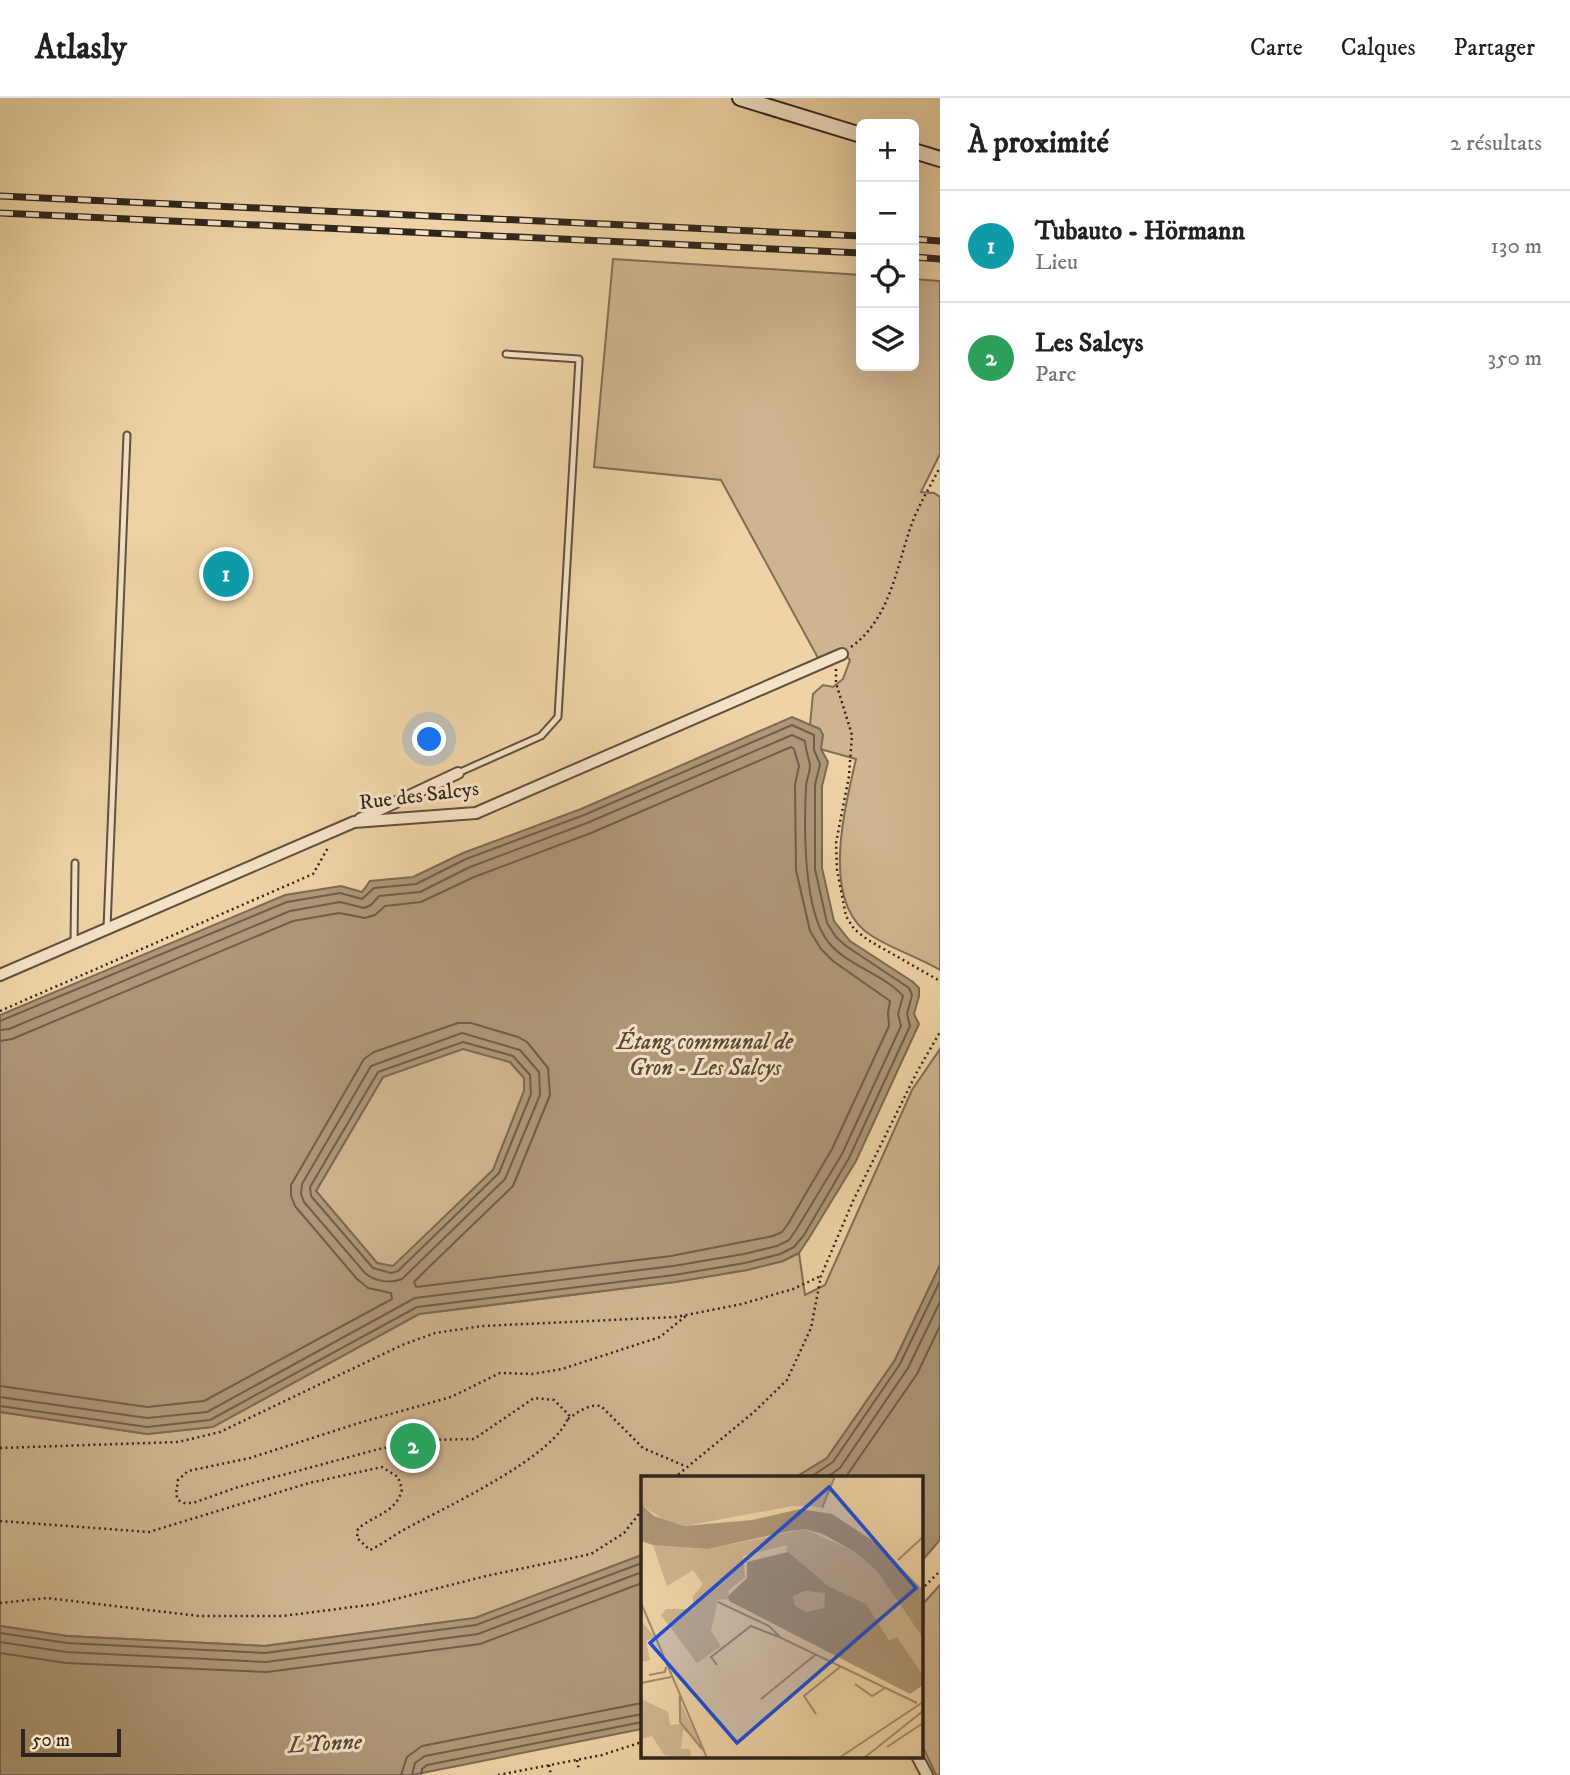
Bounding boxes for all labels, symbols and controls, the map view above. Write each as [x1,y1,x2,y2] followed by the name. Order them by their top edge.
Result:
[35,28,127,69] text: Atlasly
[1250,33,1303,63] text: Carte
[1341,33,1416,63] text: Calques
[1454,33,1535,63] text: Partager
[856,119,919,371] map controls
[856,119,919,182] button: +
[968,125,1109,162] text: À proximité
[1450,129,1542,158] text: 2 résultats
[856,182,919,245] button: −
[1035,215,1245,248] text: Tubauto - Hörmann
[987,232,995,261] text: 1
[1490,232,1542,261] text: 130 m
[856,245,919,308] button: locate
[1035,248,1078,277] text: Lieu
[856,308,919,371] button: layers
[1035,327,1143,360] text: Les Salcys
[985,344,997,373] text: 2
[1487,344,1542,373] text: 350 m
[1035,360,1077,389] text: Parc
[203,548,249,600] pin: 1
[412,722,446,756] your location
[358,776,480,816] street label: Rue des Salcys
[615,1027,794,1083] water label: Étang communal de Gron - Les Salcys
[390,1420,436,1472] pin: 2
[641,1476,922,1758] inset map
[21,1726,121,1758] scale bar
[286,1728,364,1761] water label: L'Yonne
[32,1729,70,1752] text: 50 m

